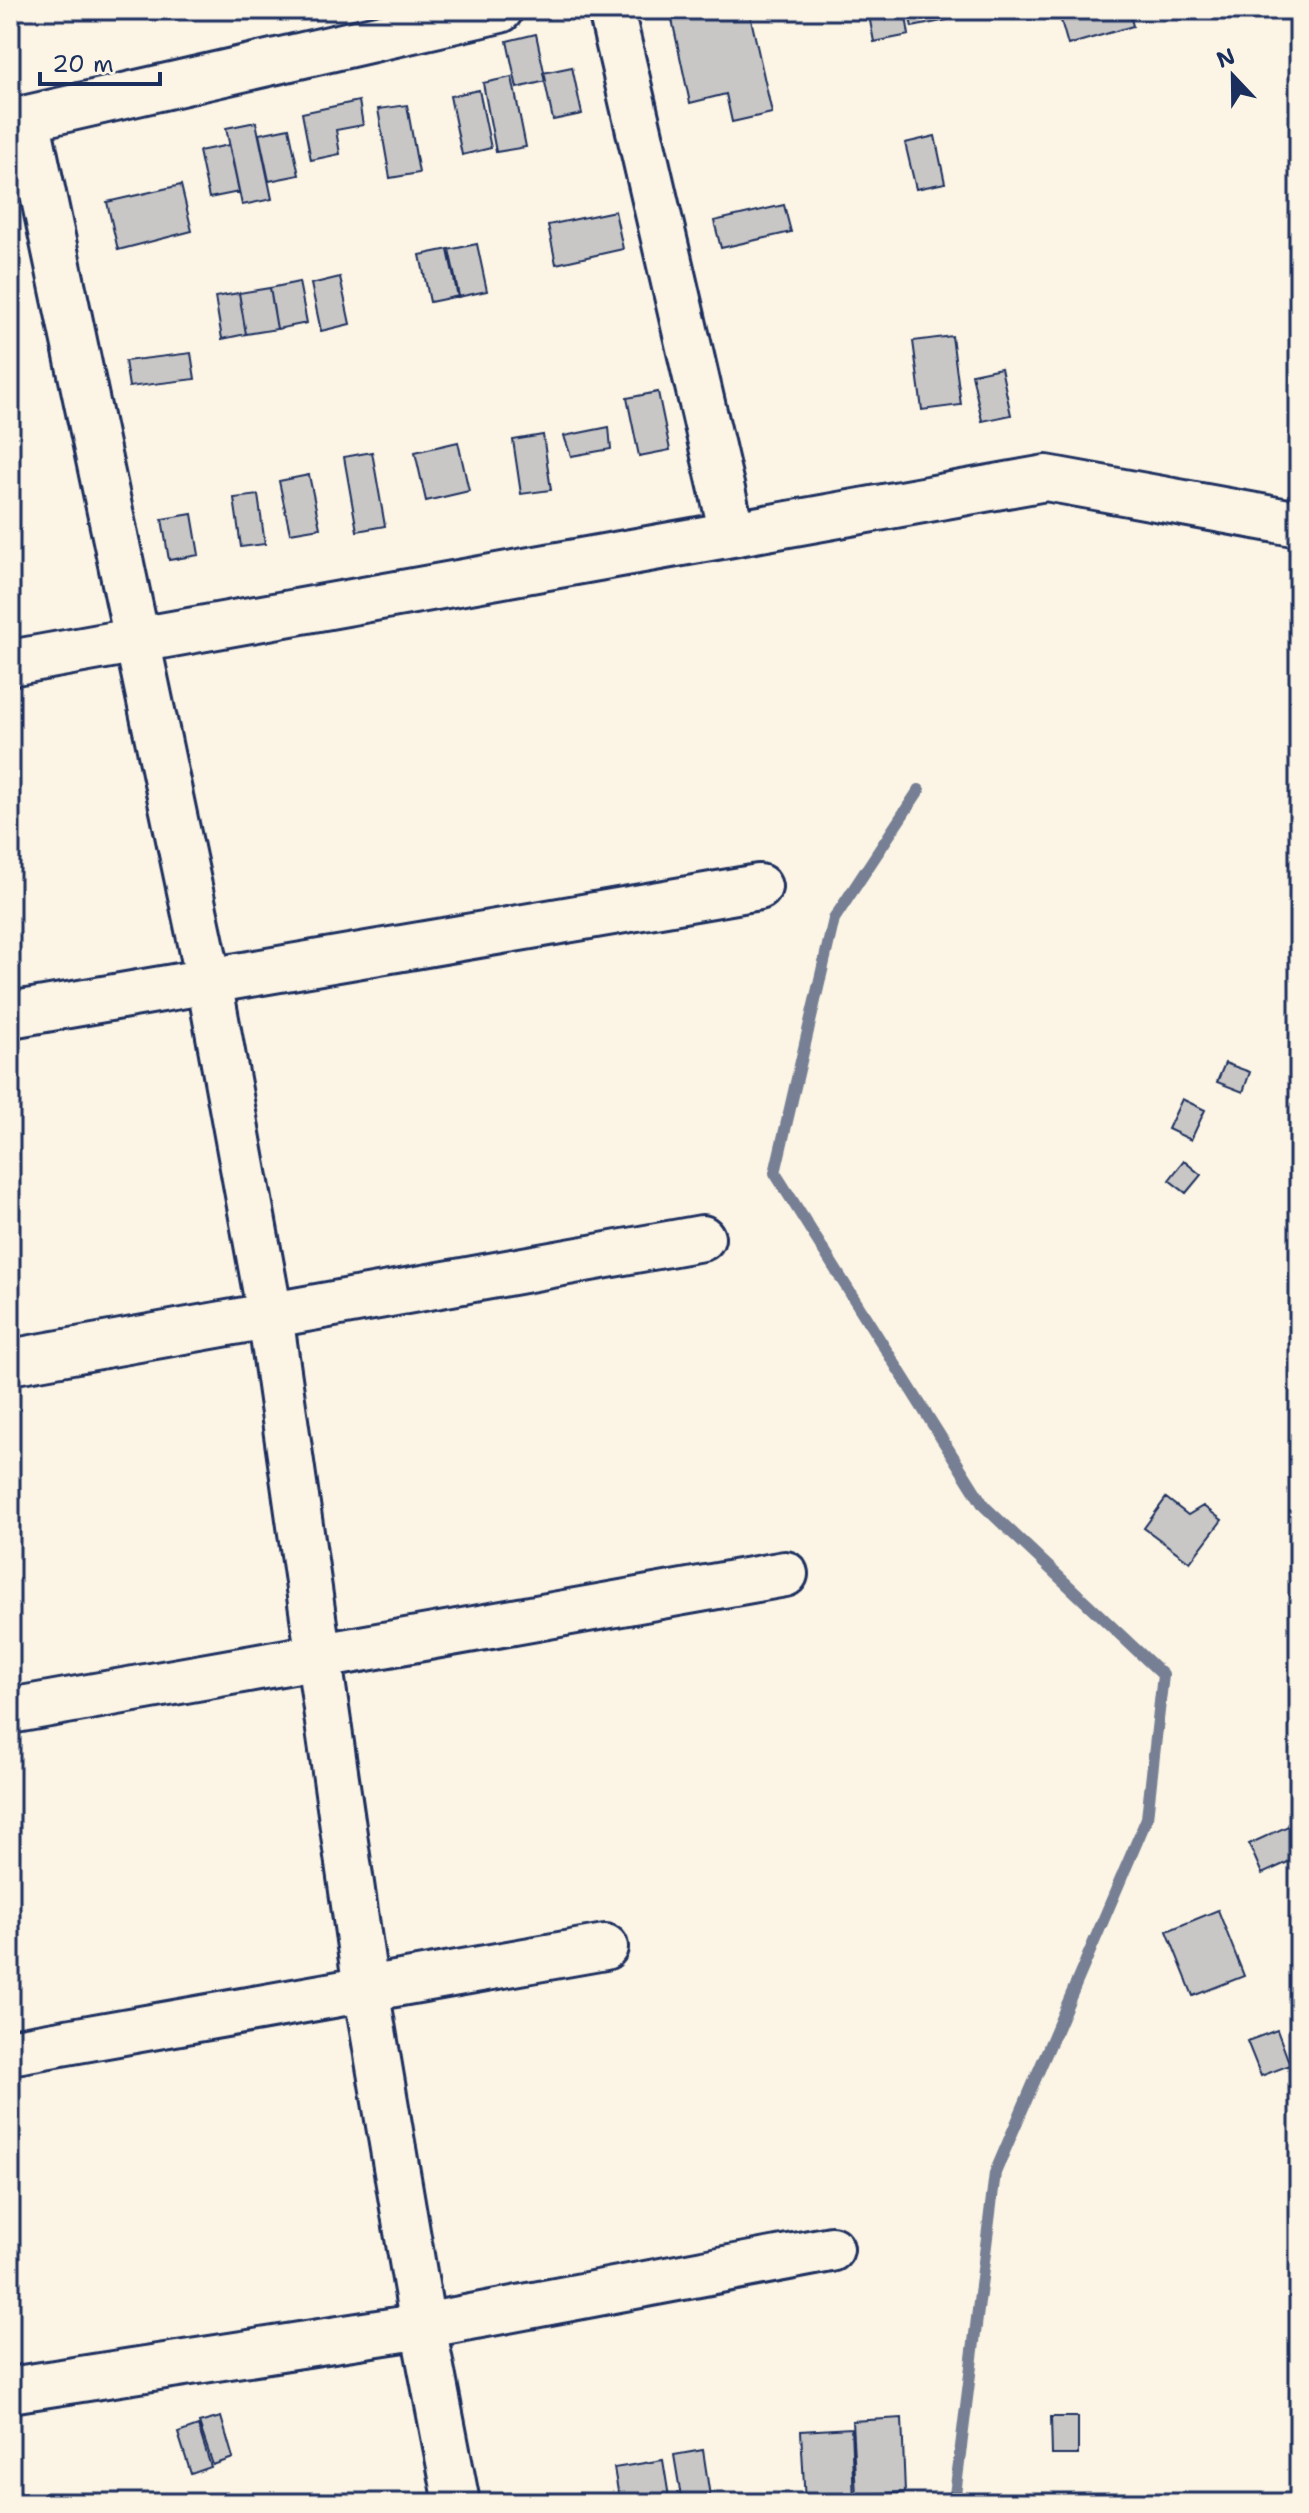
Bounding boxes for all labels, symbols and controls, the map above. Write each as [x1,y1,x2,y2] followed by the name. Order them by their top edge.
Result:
[40,36,160,86] scale bar
[1193,36,1273,116] north arrow
[1212,41,1239,75] text: N
[52,48,114,80] text: 20 m

